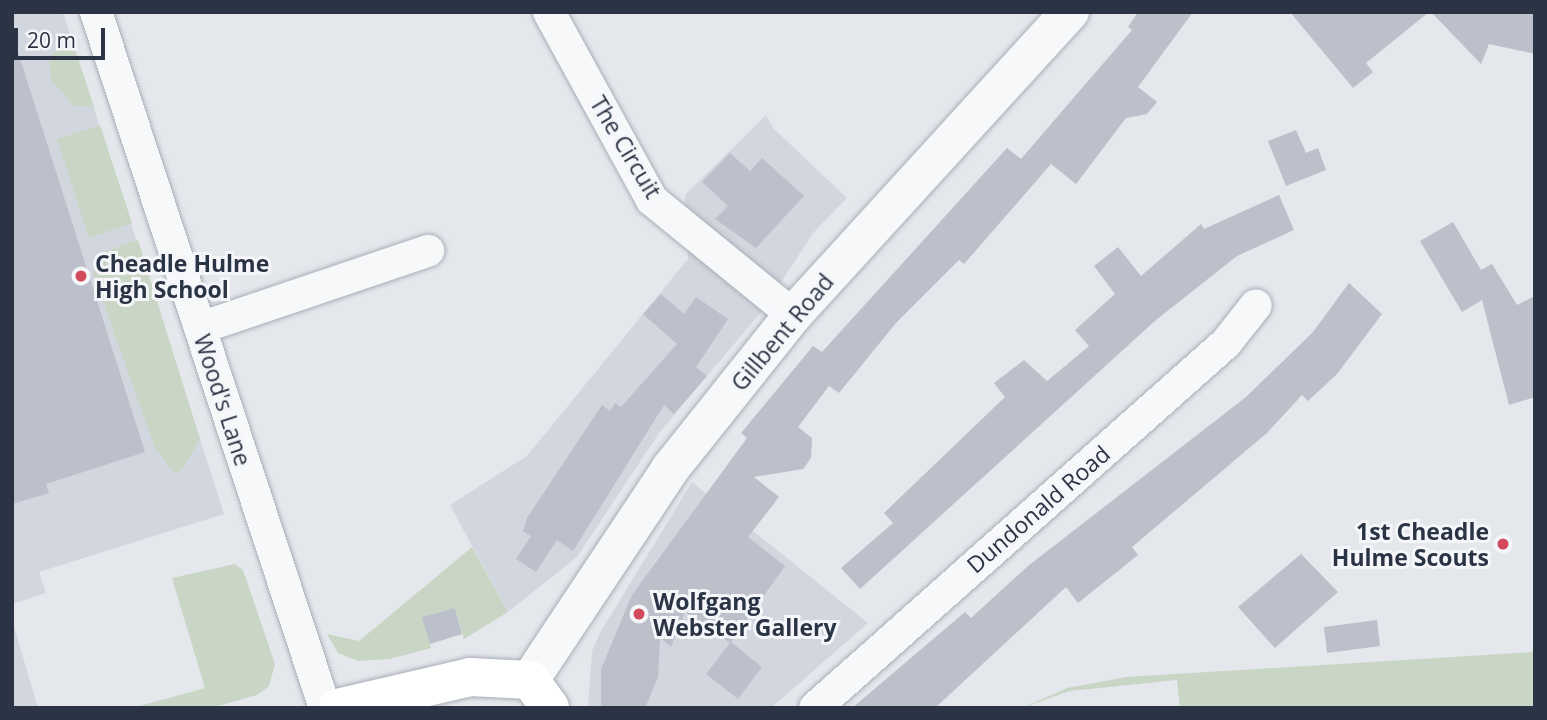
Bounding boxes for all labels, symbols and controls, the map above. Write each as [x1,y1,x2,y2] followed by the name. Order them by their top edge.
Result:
[18,14,108,58] scale bar
[27,26,76,54] text: 20 m
[585,91,667,203] street label: The Circuit
[95,249,269,303] place label: Cheadle Hulme High School
[73,268,89,284] marker: Cheadle Hulme High School
[725,268,839,396] street label: Gillbent Road
[189,331,257,469] street label: Wood's Lane
[961,439,1115,579] street label: Dundonald Road
[1332,517,1489,571] place label: 1st Cheadle Hulme Scouts
[1495,536,1511,552] marker: 1st Cheadle Hulme Scouts
[653,587,837,641] place label: Wolfgang Webster Gallery
[631,606,647,622] marker: Wolfgang Webster Gallery

